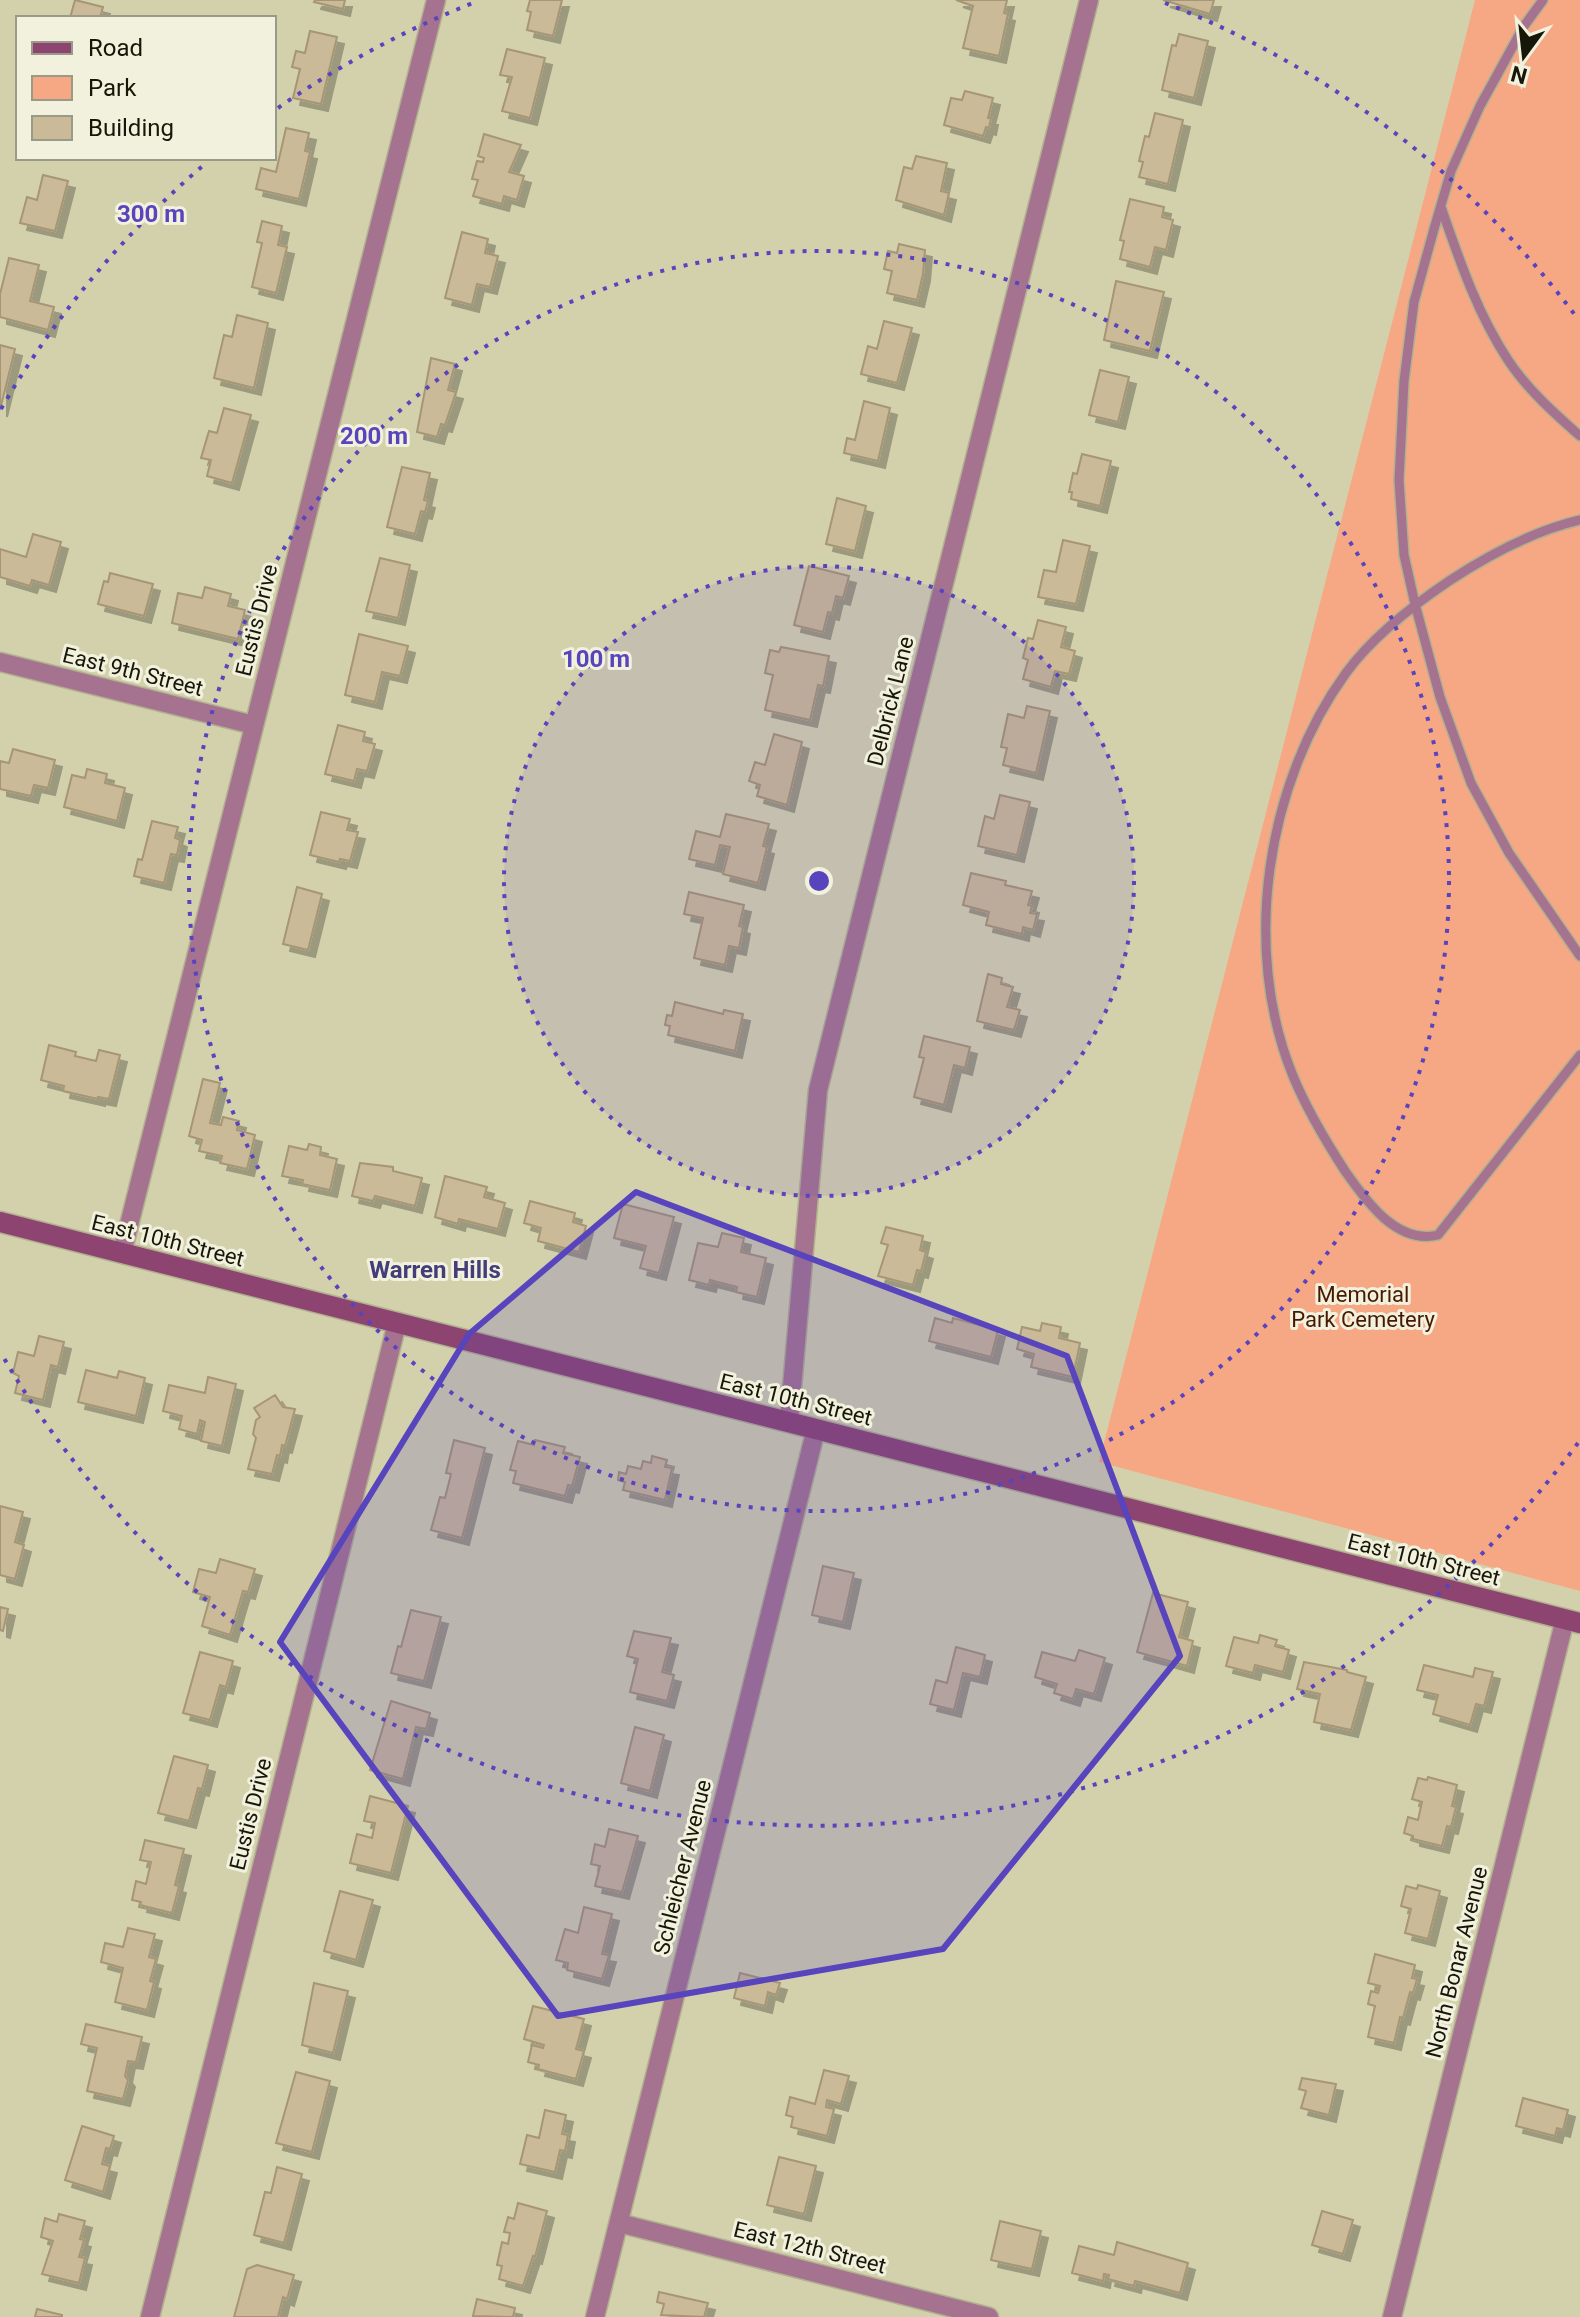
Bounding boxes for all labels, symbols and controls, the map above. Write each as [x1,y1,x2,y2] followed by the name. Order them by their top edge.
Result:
[16,16,276,160] legend
[1484,16,1564,96] north arrow
[88,34,143,62] text: Road
[1508,61,1530,89] text: N
[88,74,137,102] text: Park
[88,114,174,142] text: Building
[117,200,185,228] text: 300 m
[340,422,408,450] text: 200 m
[230,562,282,679] street label: Eustis Drive
[862,634,919,768] street label: Delbrick Lane
[60,642,206,701] street label: East 9th Street
[562,645,630,673] text: 100 m
[805,867,833,895] centre of rings
[89,1209,247,1271] street label: East 10th Street
[369,1256,501,1284] district label: Warren Hills
[1291,1282,1435,1332] park label: Memorial Park Cemetery
[717,1368,875,1430] street label: East 10th Street
[1345,1528,1503,1590] street label: East 10th Street
[224,1756,276,1873] street label: Eustis Drive
[649,1777,716,1957] street label: Schleicher Avenue
[1421,1864,1492,2060] street label: North Bonar Avenue
[731,2216,889,2278] street label: East 12th Street

